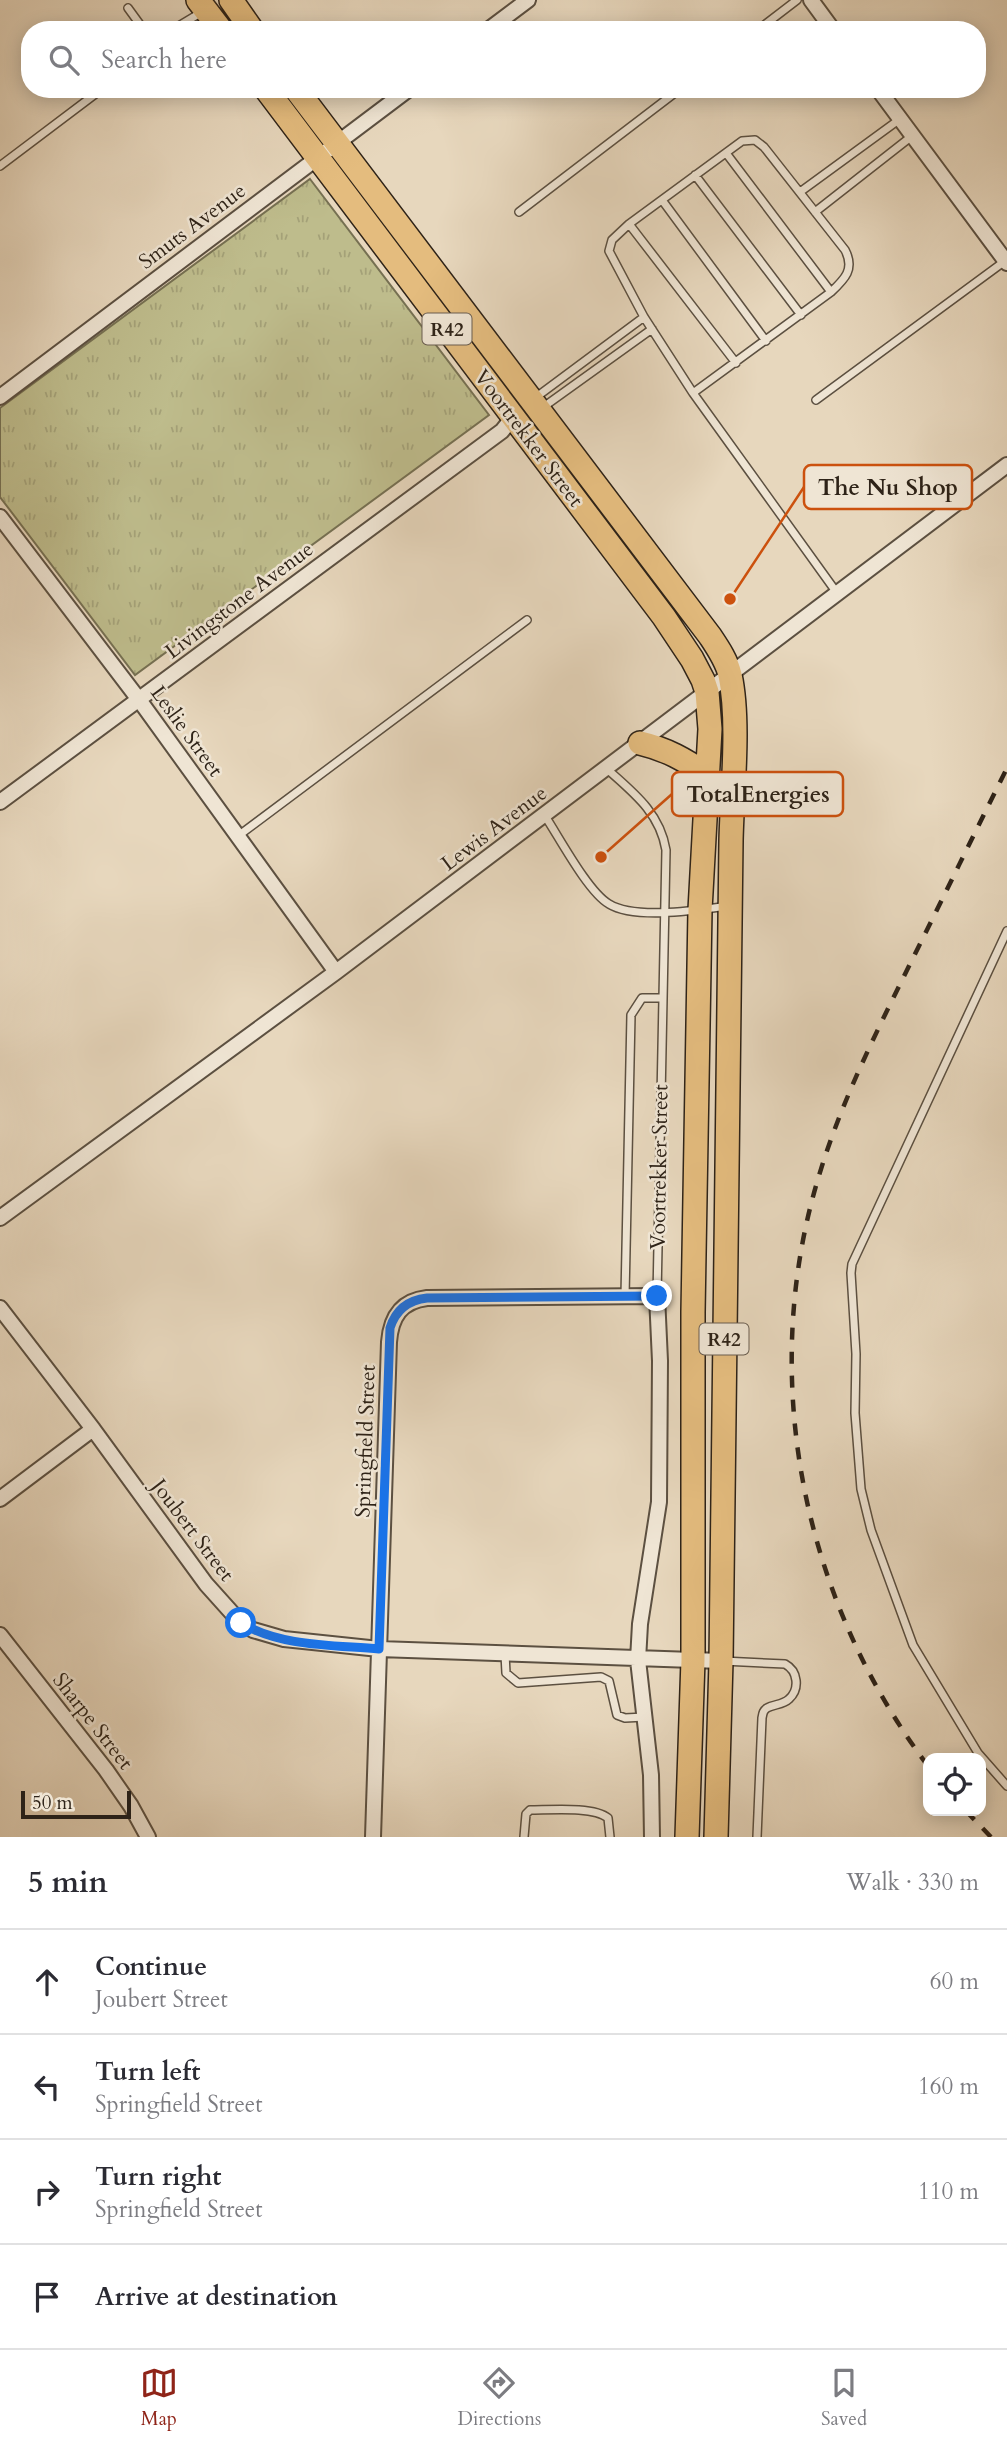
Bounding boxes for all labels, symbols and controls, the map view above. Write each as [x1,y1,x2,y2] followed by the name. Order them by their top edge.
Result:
[21,21,986,98] search box
[45,41,83,79] icon: search
[101,42,227,77] text: Search here
[133,177,252,276] street label: Smuts Avenue
[422,314,472,344] road number: R42
[467,363,590,513] street label: Voortrekker Street
[804,465,972,509] callout: The Nu Shop
[818,472,958,503] text: The Nu Shop
[159,535,320,666] street label: Livingstone Avenue
[144,680,230,783] street label: Leslie Street
[672,772,843,816] callout: TotalEnergies
[435,779,553,878] street label: Lewis Avenue
[686,779,830,810] text: TotalEnergies
[644,1084,675,1250] street label: Voortrekker Street
[641,1280,672,1311] route end
[700,1324,748,1354] road number: R42
[348,1364,383,1518] street label: Springfield Street
[143,1471,241,1588] street label: Joubert Street
[225,1607,256,1638] route start
[46,1667,140,1776] street label: Sharpe Street
[923,1753,986,1816] map controls
[923,1753,986,1816] button: locate
[21,1788,131,1820] scale bar
[32,1790,73,1816] text: 50 m
[28,1862,108,1903] text: 5 min
[846,1867,979,1898] text: Walk · 330 m
[95,1949,207,1984] text: Continue
[28,1963,66,2001] icon: ahead
[930,1966,979,1997] text: 60 m
[95,1984,228,2015] text: Joubert Street
[95,2054,200,2089] text: Turn left
[28,2068,66,2106] icon: left
[918,2071,979,2102] text: 160 m
[95,2089,263,2120] text: Springfield Street
[95,2159,222,2194] text: Turn right
[28,2173,66,2211] icon: right
[918,2176,979,2207] text: 110 m
[95,2194,263,2225] text: Springfield Street
[28,2278,66,2316] icon: arrive
[95,2279,338,2314] text: Arrive at destination
[140,2364,178,2432] tab: Map
[458,2364,541,2432] tab: Directions
[821,2364,867,2432] tab: Saved

